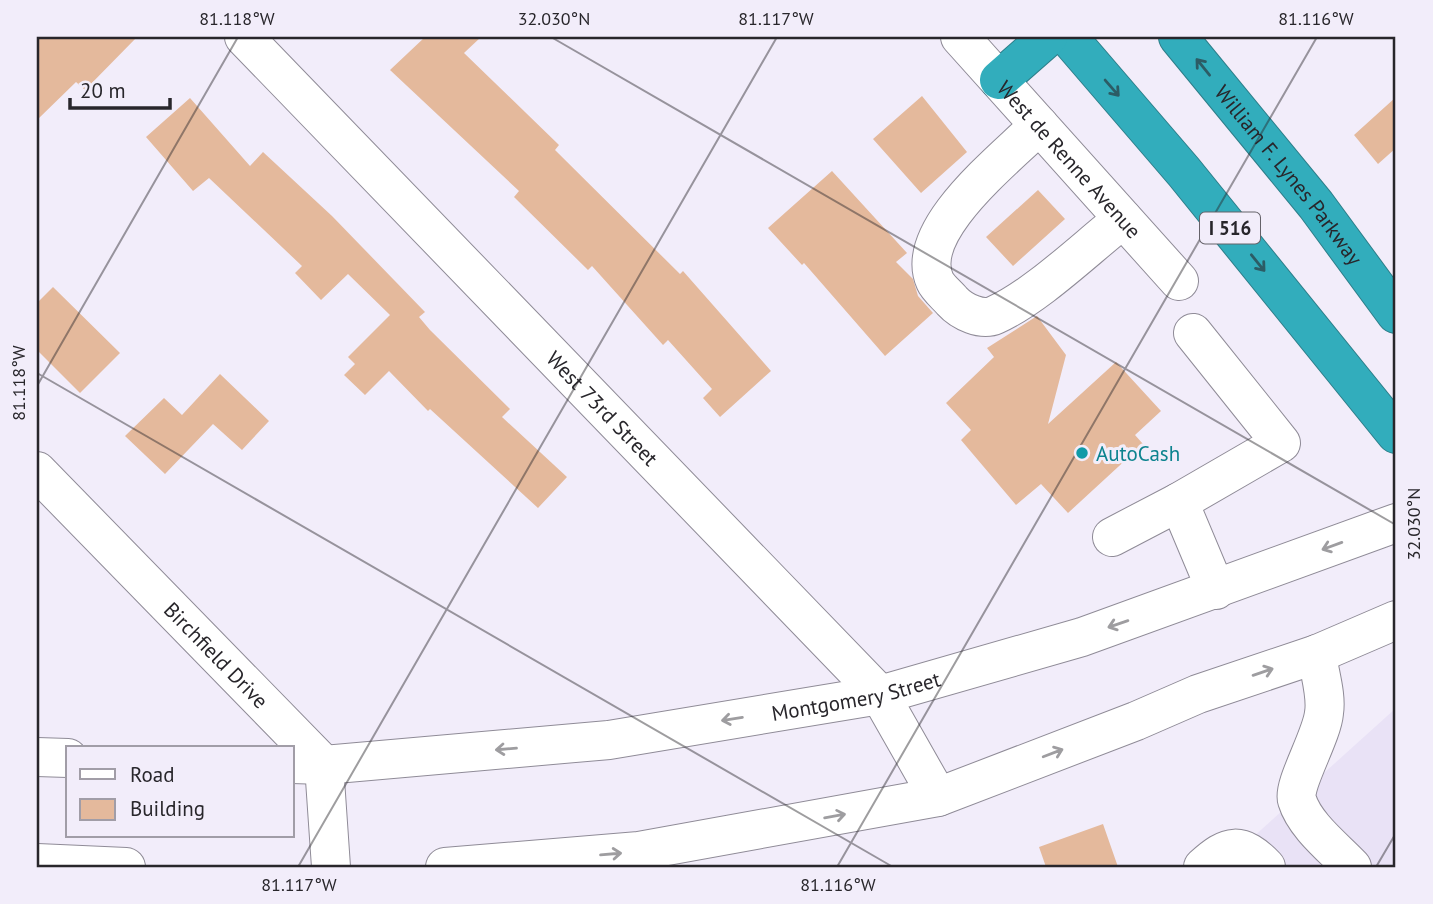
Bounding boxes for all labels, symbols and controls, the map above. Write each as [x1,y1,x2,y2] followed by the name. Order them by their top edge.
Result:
[199,7,275,30] text: 81.118°W
[518,7,590,30] text: 32.030°N
[738,7,814,30] text: 81.117°W
[1278,7,1354,30] text: 81.116°W
[1195,59,1211,77] one-way arrow
[70,66,170,110] scale bar
[992,75,1147,244] street label: West de Renne Avenue
[80,77,126,104] text: 20 m
[1104,79,1120,97] one-way arrow
[1209,79,1369,270] street label: William F. Lynes Parkway
[1200,212,1260,244] road number: I 516
[1251,253,1266,271] one-way arrow
[7,345,30,421] text: 81.118°W
[541,345,664,471] street label: West 73rd Street
[1096,440,1180,467] place label: AutoCash
[1074,445,1090,461] marker: AutoCash
[1402,488,1425,560] text: 32.030°N
[1322,541,1344,553] one-way arrow
[159,596,274,714] street label: Birchfield Drive
[1108,619,1130,631] one-way arrow
[769,665,943,726] street label: Montgomery Street
[1251,665,1273,677] one-way arrow
[721,713,744,726] one-way arrow
[496,743,518,756] one-way arrow
[1042,745,1063,758] one-way arrow
[66,746,294,838] legend
[130,761,174,788] text: Road
[130,795,205,822] text: Building
[823,808,846,822] one-way arrow
[599,847,622,860] one-way arrow
[261,873,337,896] text: 81.117°W
[800,873,876,896] text: 81.116°W

